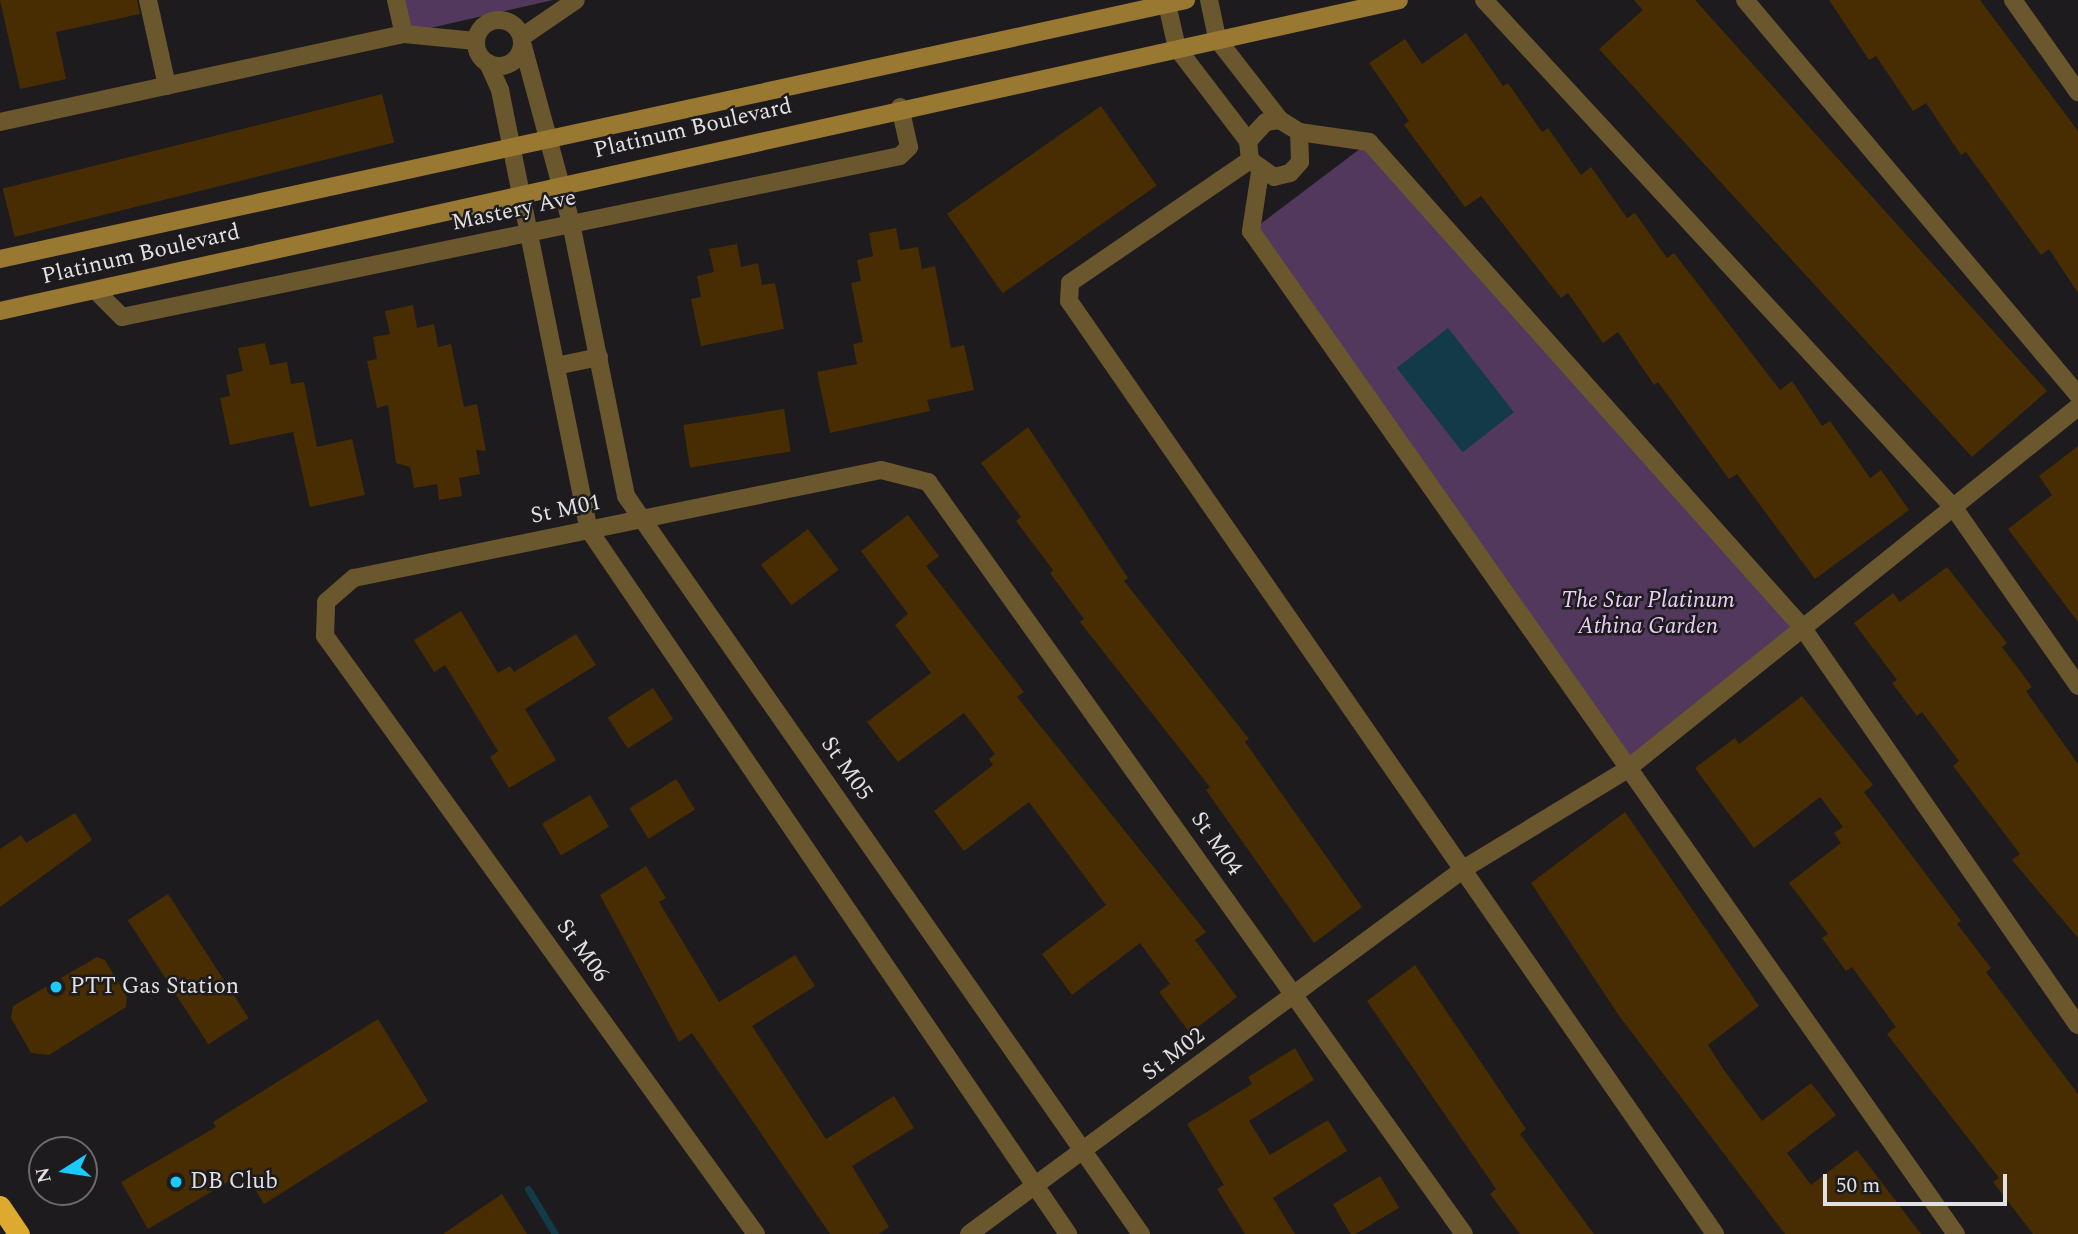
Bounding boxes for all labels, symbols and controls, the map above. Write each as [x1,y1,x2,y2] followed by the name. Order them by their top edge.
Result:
[591,93,795,165] street label: Platinum Boulevard
[449,184,579,238] street label: Mastery Ave
[39,219,243,291] street label: Platinum Boulevard
[528,489,604,531] street label: St M01
[1561,587,1735,641] park label: The Star Platinum Athina Garden
[814,732,878,806] street label: St M05
[1184,807,1248,881] street label: St M04
[550,914,614,988] street label: St M06
[70,973,239,1001] place label: PTT Gas Station
[48,979,64,995] marker: PTT Gas Station
[1137,1022,1211,1088] street label: St M02
[28,1136,98,1206] north arrow
[1826,1160,2010,1204] scale bar
[28,1164,60,1186] text: N
[190,1168,278,1196] place label: DB Club
[1836,1170,1880,1202] text: 50 m
[168,1174,184,1190] marker: DB Club

